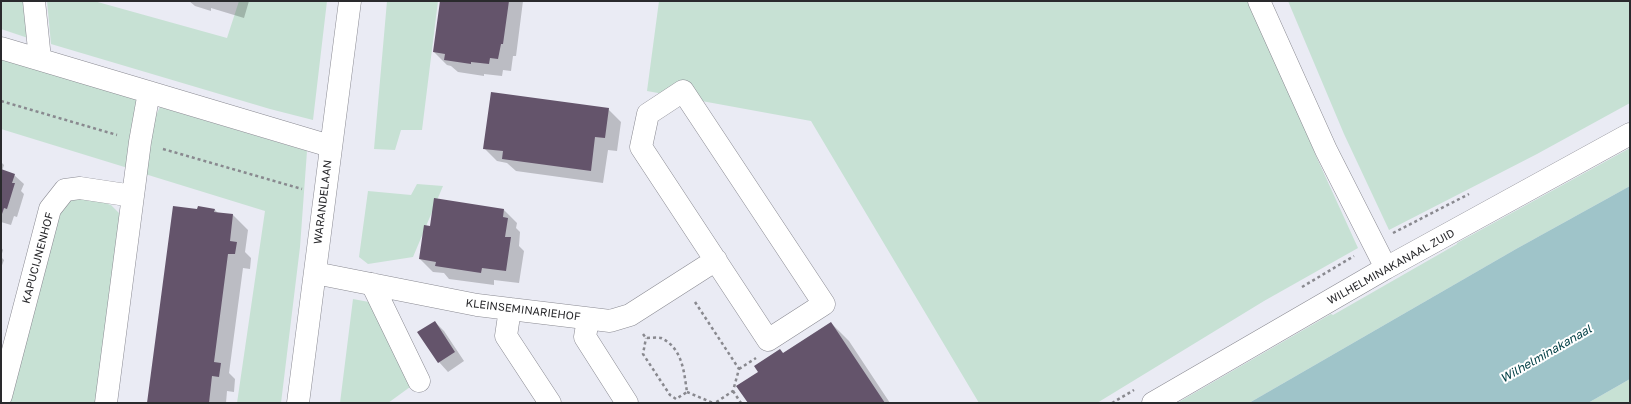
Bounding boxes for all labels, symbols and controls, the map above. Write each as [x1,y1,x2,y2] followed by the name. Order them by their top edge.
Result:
[311,159,335,245] street label: WARANDELAAN
[19,211,57,305] street label: KAPUCIJNENHOF
[1325,226,1457,308] street label: WILHELMINAKANAAL ZUID
[465,296,581,324] street label: KLEINSEMINARIEHOF
[1498,322,1594,386] water label: Wilhelminakanaal

